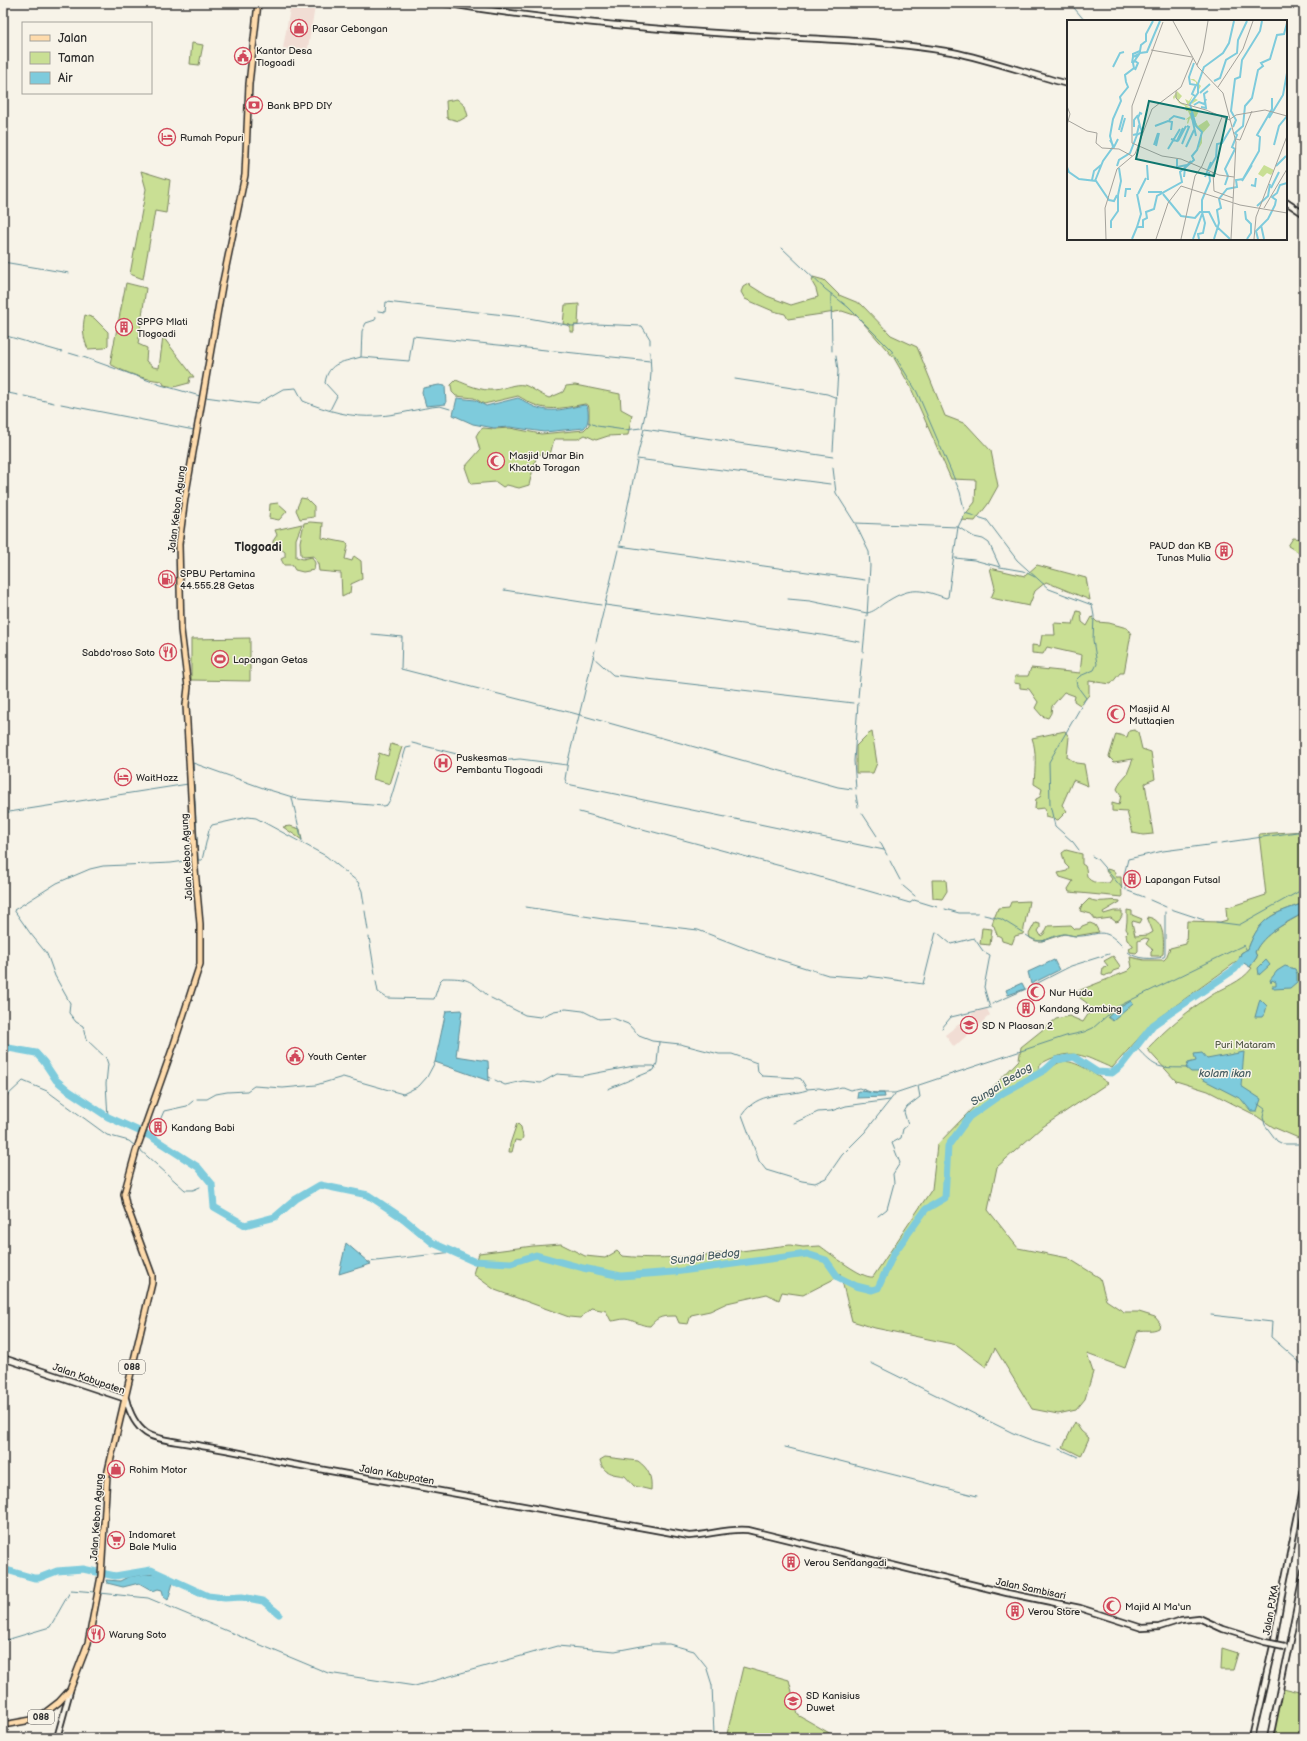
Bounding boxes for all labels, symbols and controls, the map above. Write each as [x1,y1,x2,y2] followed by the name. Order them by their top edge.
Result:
[289,18,309,38] shop icon: Pasar Cebongan
[1067,20,1287,240] inset map
[22,22,152,94] legend
[312,23,388,35] place label: Pasar Cebongan
[58,31,87,46] text: Jalan
[256,45,312,69] place label: Kantor Desa Tlogoadi
[233,46,253,66] public building icon: Kantor Desa Tlogoadi
[58,51,94,66] text: Taman
[58,71,73,86] text: Air
[244,95,264,115] bank icon: Bank BPD DIY
[267,100,332,112] place label: Bank BPD DIY
[157,127,177,147] hotel icon: Rumah Popuri
[180,132,244,144] place label: Rumah Popuri
[137,316,188,340] place label: SPPG Mlati Tlogoadi
[114,317,134,337] building icon: SPPG Mlati Tlogoadi
[509,450,584,474] place label: Masjid Umar Bin Khatab Toragan
[486,451,506,471] mosque icon: Masjid Umar Bin Khatab Toragan
[166,465,188,553] street label: Jalan Kebon Agung
[234,540,282,555] district label: Tlogoadi
[1149,540,1211,564] place label: PAUD dan KB Tunas Mulia
[1214,541,1234,561] building icon: PAUD dan KB Tunas Mulia
[180,568,255,592] place label: SPBU Pertamina 44.555.28 Getas
[157,569,177,589] fuel station icon: SPBU Pertamina 44.555.28 Getas
[158,642,178,662] restaurant icon: Sabdo'roso Soto
[82,647,155,659] place label: Sabdo'roso Soto
[210,649,230,669] sports icon: Lapangan Getas
[233,654,308,666] place label: Lapangan Getas
[1129,703,1175,727] place label: Masjid Al Muttaqien
[1106,704,1126,724] mosque icon: Masjid Al Muttaqien
[456,752,543,776] place label: Puskesmas Pembantu Tlogoadi
[433,753,453,773] hospital icon: Puskesmas Pembantu Tlogoadi
[113,767,133,787] hotel icon: WaitHozz
[136,772,178,784] place label: WaitHozz
[179,813,195,901] street label: Jalan Kebon Agung
[1122,869,1142,889] building icon: Lapangan Futsal
[1145,874,1220,886] place label: Lapangan Futsal
[1026,982,1046,1002] mosque icon: Nur Huda
[1049,987,1093,999] place label: Nur Huda
[1016,998,1036,1018] building icon: Kandang Kambing
[1039,1003,1122,1015] place label: Kandang Kambing
[959,1015,979,1035] school or university icon: SD N Plaosan 2
[982,1020,1053,1032] place label: SD N Plaosan 2
[1215,1039,1275,1051] park label: Puri Mataram
[285,1046,305,1066] public building icon: Youth Center
[307,1051,367,1063] place label: Youth Center
[968,1060,1034,1109] water label: Sungai Bedog
[1199,1067,1251,1080] water label: kolam ikan
[148,1117,168,1137] building icon: Kandang Babi
[171,1122,235,1134] place label: Kandang Babi
[669,1246,741,1267] water label: Sungai Bedog
[119,1360,145,1374] road number: 088
[51,1361,127,1397] street label: Jalan Kabupaten
[106,1459,126,1479] shop icon: Rohim Motor
[358,1462,436,1488] street label: Jalan Kabupaten
[129,1464,187,1476] place label: Rohim Motor
[88,1473,106,1561] street label: Jalan Kebon Agung
[129,1529,177,1553] place label: Indomaret Bale Mulia
[106,1530,126,1550] supermarket icon: Indomaret Bale Mulia
[781,1552,801,1572] building icon: Verou Sendangadi
[804,1557,887,1569] place label: Verou Sendangadi
[995,1576,1067,1602] street label: Jalan Sambisari
[1261,1583,1281,1636] street label: Jalan PJKA
[1102,1596,1122,1616] mosque icon: Majid Al Ma'un
[1005,1601,1025,1621] building icon: Verou Store
[1125,1601,1192,1613] place label: Majid Al Ma'un
[1028,1606,1080,1618] place label: Verou Store
[86,1624,106,1644] restaurant icon: Warung Soto
[109,1629,167,1641] place label: Warung Soto
[806,1690,860,1714] place label: SD Kanisius Duwet
[783,1691,803,1711] school or university icon: SD Kanisius Duwet
[28,1710,54,1724] road number: 088

